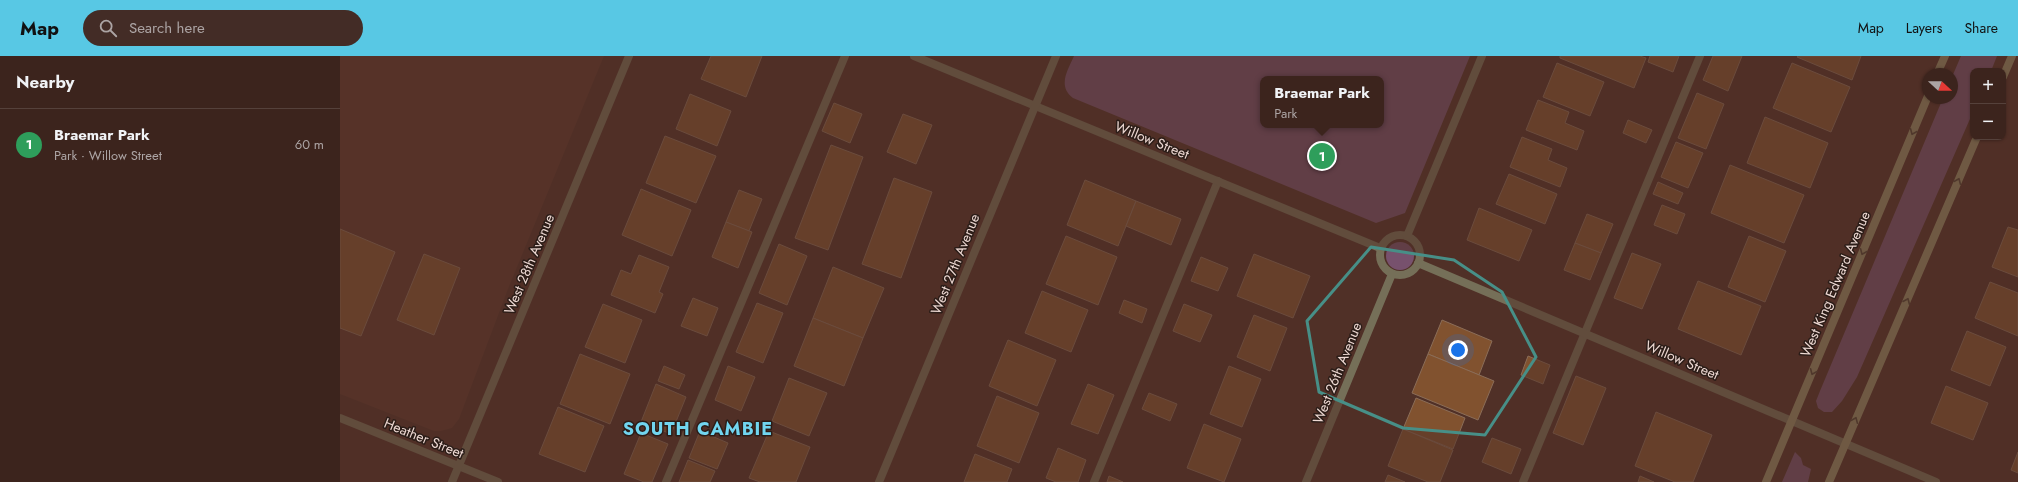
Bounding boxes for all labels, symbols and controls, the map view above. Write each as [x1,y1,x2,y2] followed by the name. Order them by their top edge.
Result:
[83,10,363,46] search box
[20,15,59,42] text: Map
[97,17,119,39] icon: search
[129,17,205,39] text: Search here
[1858,18,1884,38] text: Map
[1906,18,1942,38] text: Layers
[1964,18,1998,38] text: Share
[1922,68,1958,104] north arrow
[1970,68,2006,140] map controls
[1970,68,2006,104] button: +
[16,70,74,94] text: Nearby
[1260,76,1384,128] popup
[1274,82,1370,104] text: Braemar Park
[1274,104,1297,123] text: Park
[1970,104,2006,140] button: −
[1112,116,1193,164] street label: Willow Street
[54,124,150,146] text: Braemar Park
[1910,127,1918,135] one-way arrow
[26,135,32,154] text: 1
[295,135,324,154] text: 60 m
[1309,141,1335,171] pin: 1
[54,146,162,165] text: Park · Willow Street
[1953,178,1961,186] one-way arrow
[1795,208,1875,360] street label: West King Edward Avenue
[499,211,559,317] street label: West 28th Avenue
[926,211,984,317] street label: West 27th Avenue
[1859,248,1867,255] one-way arrow
[1902,297,1910,305] one-way arrow
[1308,319,1366,427] street label: West 26th Avenue
[1642,335,1723,385] street label: Willow Street
[1448,340,1468,360] your location
[1809,368,1817,375] one-way arrow
[381,413,467,463] street label: Heather Street
[623,416,773,442] district label: SOUTH CAMBIE
[1851,417,1859,424] one-way arrow

